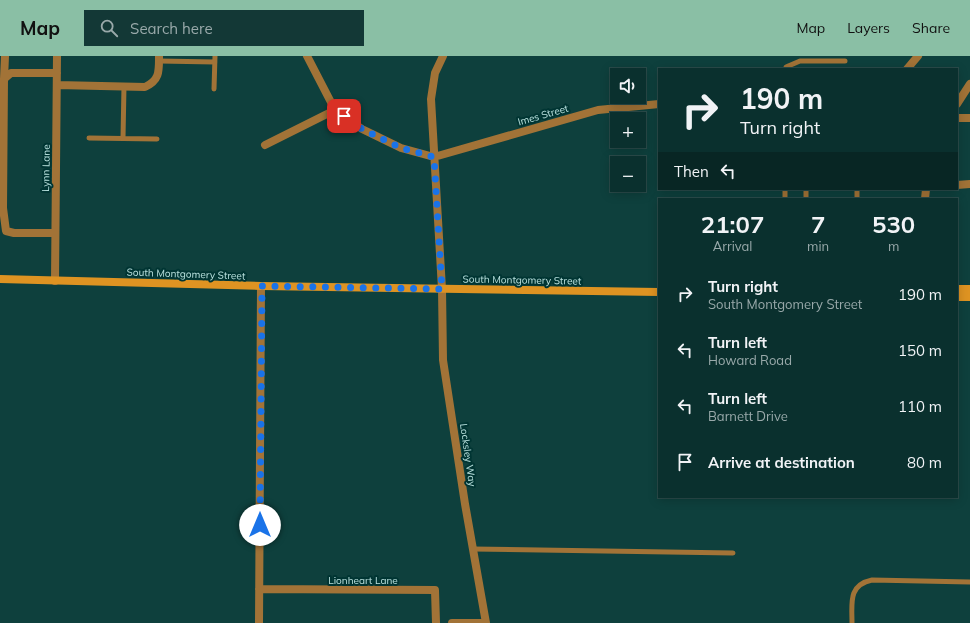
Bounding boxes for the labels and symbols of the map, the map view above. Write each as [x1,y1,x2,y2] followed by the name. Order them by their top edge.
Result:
[327,99,361,133] pin
[516,101,570,128] street label: Imes Street
[39,144,53,192] street label: Lynn Lane
[126,265,246,283] street label: South Montgomery Street
[463,272,582,288] street label: South Montgomery Street
[457,423,479,488] street label: Locksley Way
[239,504,281,546] position arrow
[328,574,398,587] street label: Lionheart Lane

